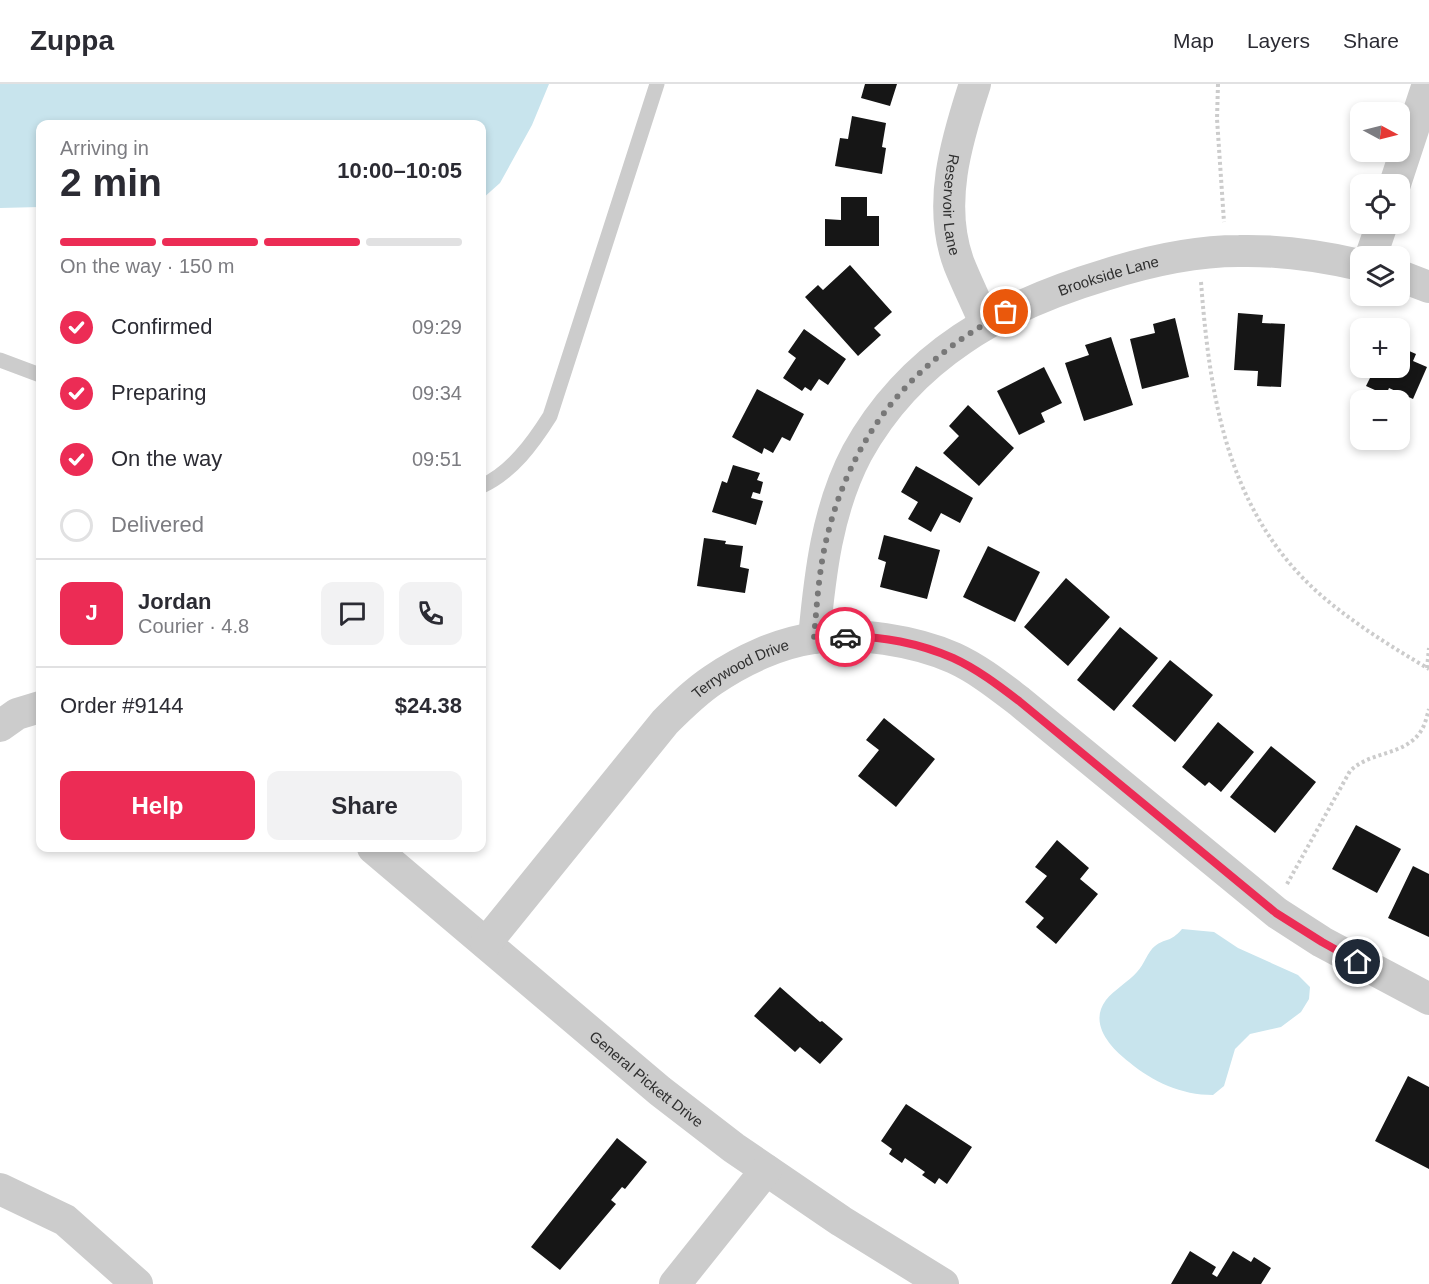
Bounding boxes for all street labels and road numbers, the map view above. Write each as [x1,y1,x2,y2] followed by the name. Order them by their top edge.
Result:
[941,153,964,257] street label: Reservoir Lane
[1056,252,1160,299] street label: Brookside Lane
[688,635,791,701] street label: Terrywood Drive
[587,1027,707,1130] street label: General Pickett Drive

